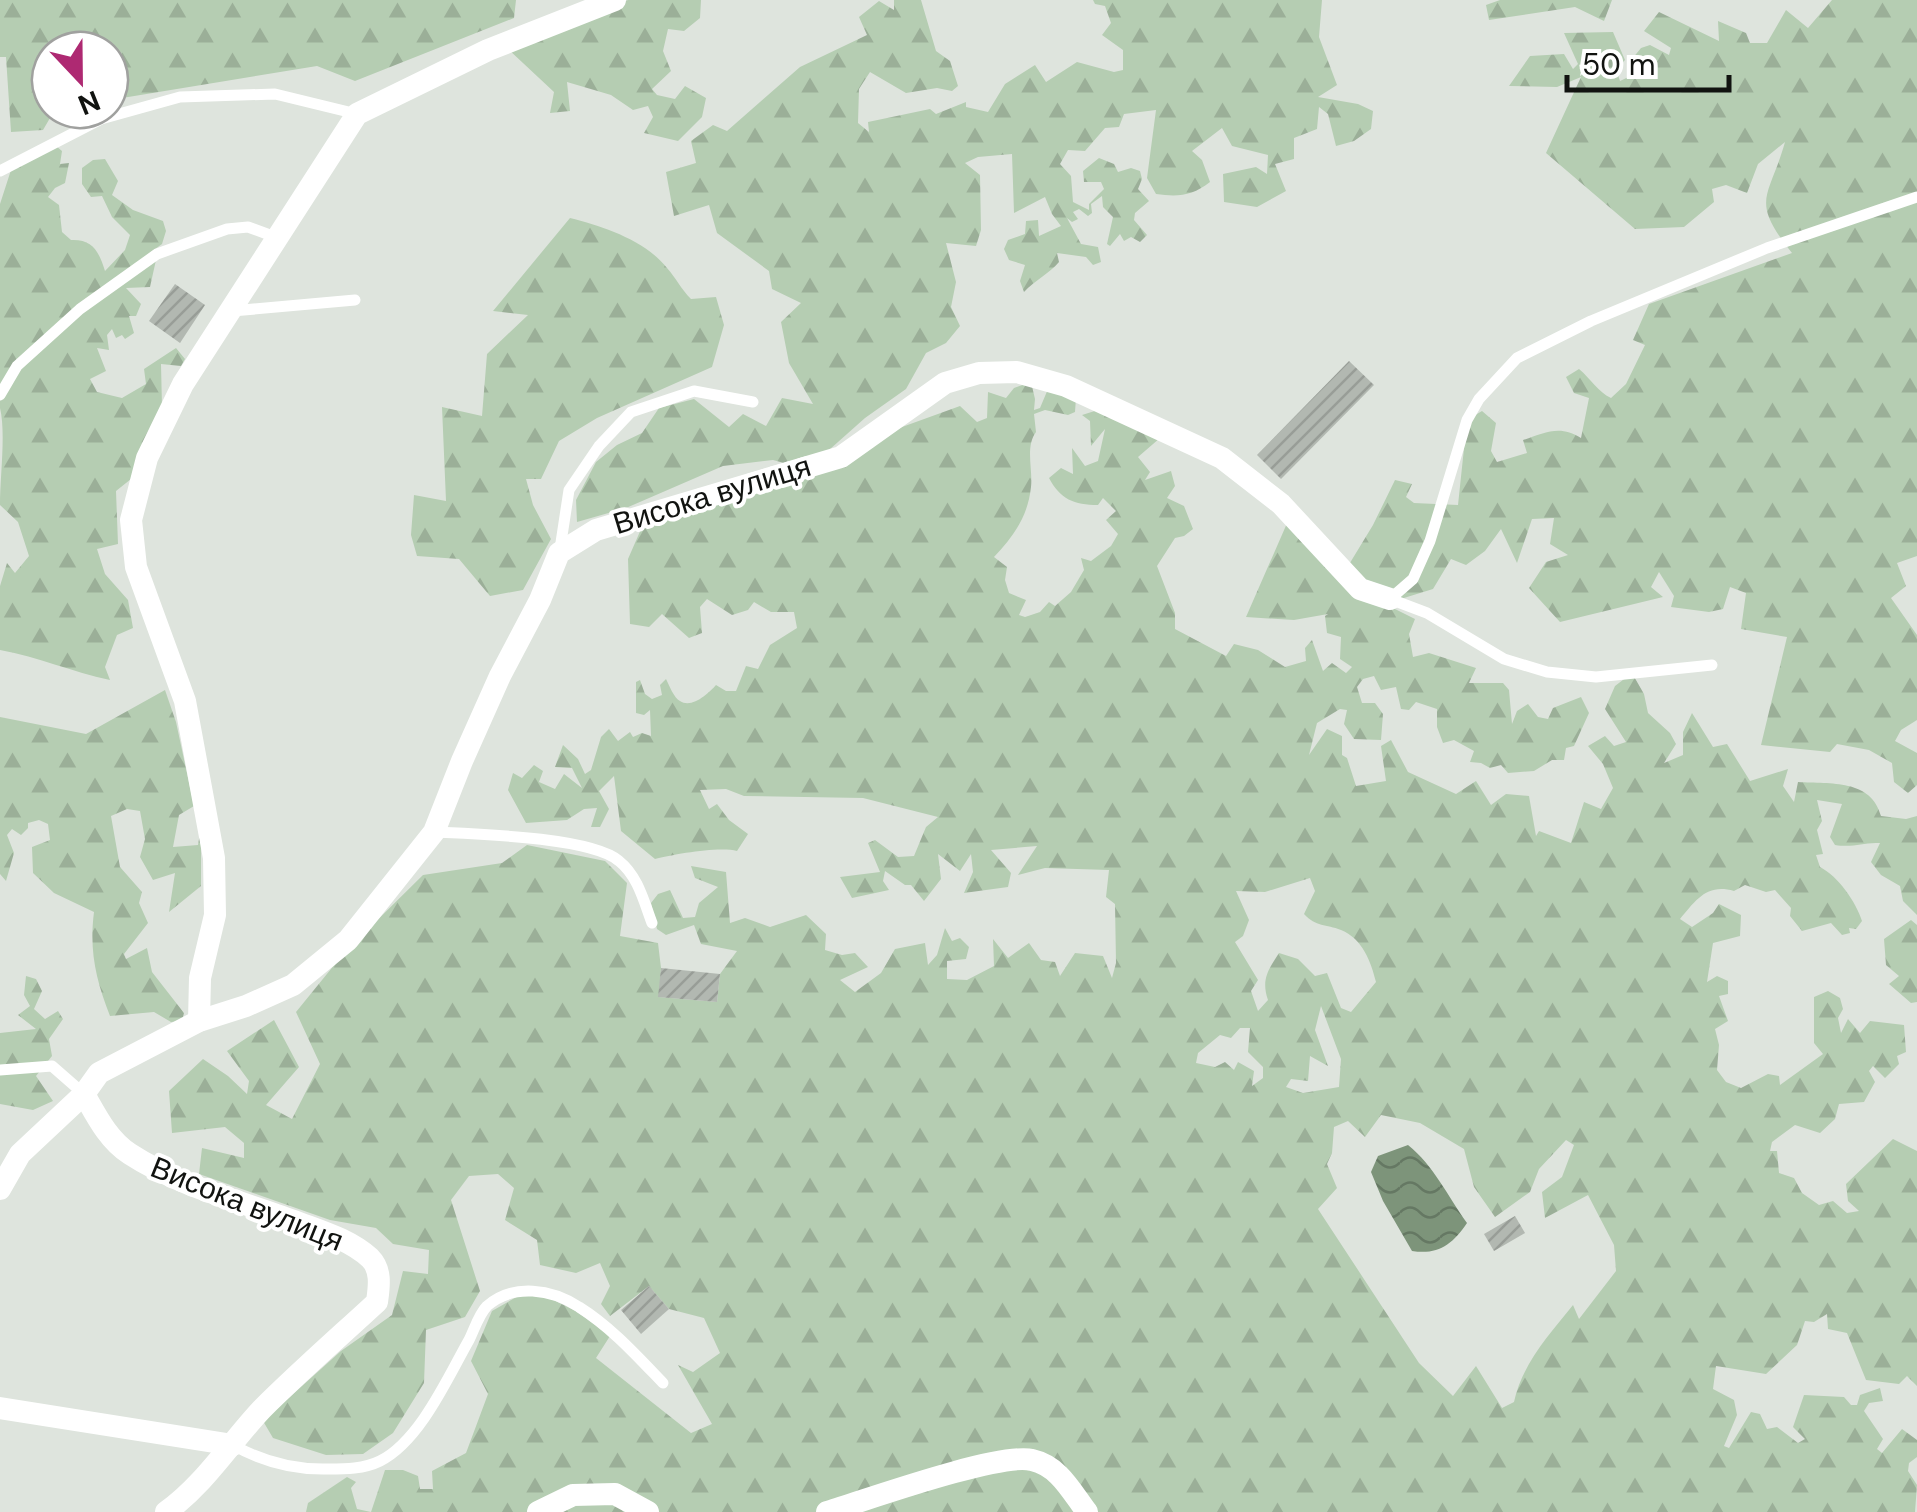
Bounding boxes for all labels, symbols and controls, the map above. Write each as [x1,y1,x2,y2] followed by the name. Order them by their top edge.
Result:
[30,30,130,130] north arrow
[1567,30,1730,92] scale bar
[1582,45,1656,84] text: 50 m
[73,82,106,124] text: N
[608,446,815,543] street label: Висока вулиця
[145,1147,349,1260] street label: Висока вулиця

